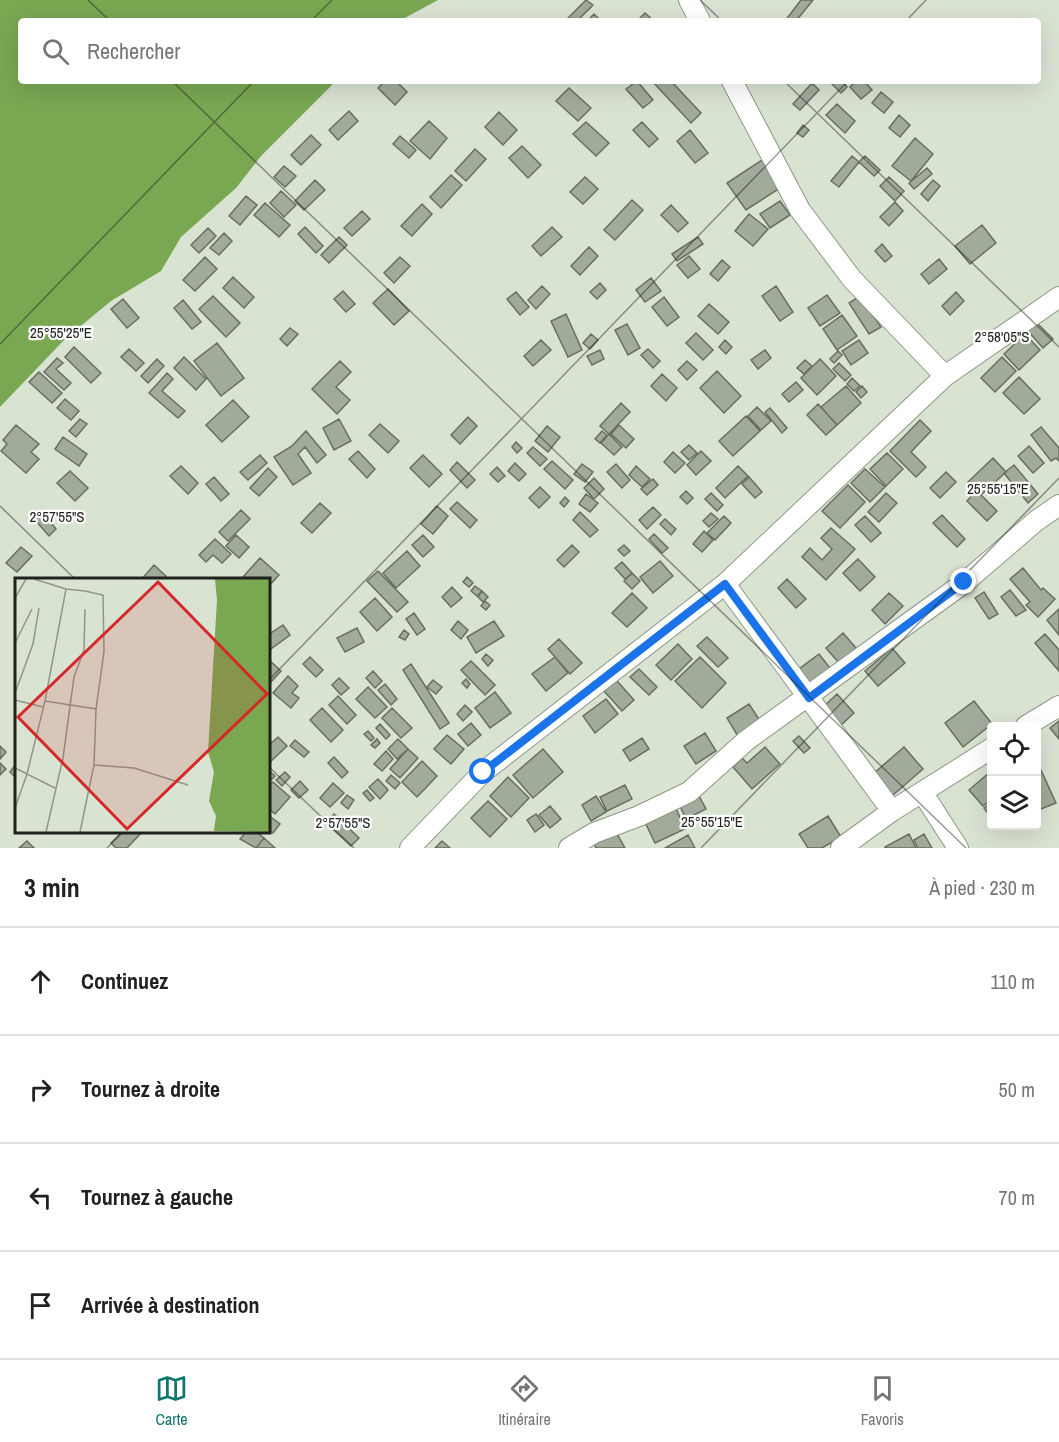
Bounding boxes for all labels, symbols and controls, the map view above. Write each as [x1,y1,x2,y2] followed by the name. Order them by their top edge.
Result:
[18,18,1041,84] search box
[39,35,72,68] icon: search
[87,36,180,66] text: Rechercher
[30,322,92,343] text: 25°55'25"E
[974,326,1030,347] text: 2°58'05"S
[967,478,1029,499] text: 25°55'15"E
[29,506,85,527] text: 2°57'55"S
[950,568,976,594] route end
[15,578,270,833] inset map
[987,722,1041,830] map controls
[987,722,1041,776] button: locate
[469,758,495,784] route start
[987,776,1041,830] button: layers
[681,811,743,832] text: 25°55'15"E
[315,812,371,833] text: 2°57'55"S
[24,870,80,905] text: 3 min
[929,874,1035,901] text: À pied · 230 m
[24,965,57,998] icon: ahead
[81,966,168,996] text: Continuez
[991,968,1035,995] text: 110 m
[24,1073,57,1106] icon: right
[81,1074,220,1104] text: Tournez à droite
[999,1076,1035,1103] text: 50 m
[24,1181,57,1214] icon: left
[81,1182,233,1212] text: Tournez à gauche
[999,1184,1035,1211] text: 70 m
[24,1289,57,1322] icon: arrive
[81,1290,259,1320] text: Arrivée à destination
[155,1372,188,1430] tab: Carte
[498,1372,551,1430] tab: Itinéraire
[861,1372,904,1430] tab: Favoris

